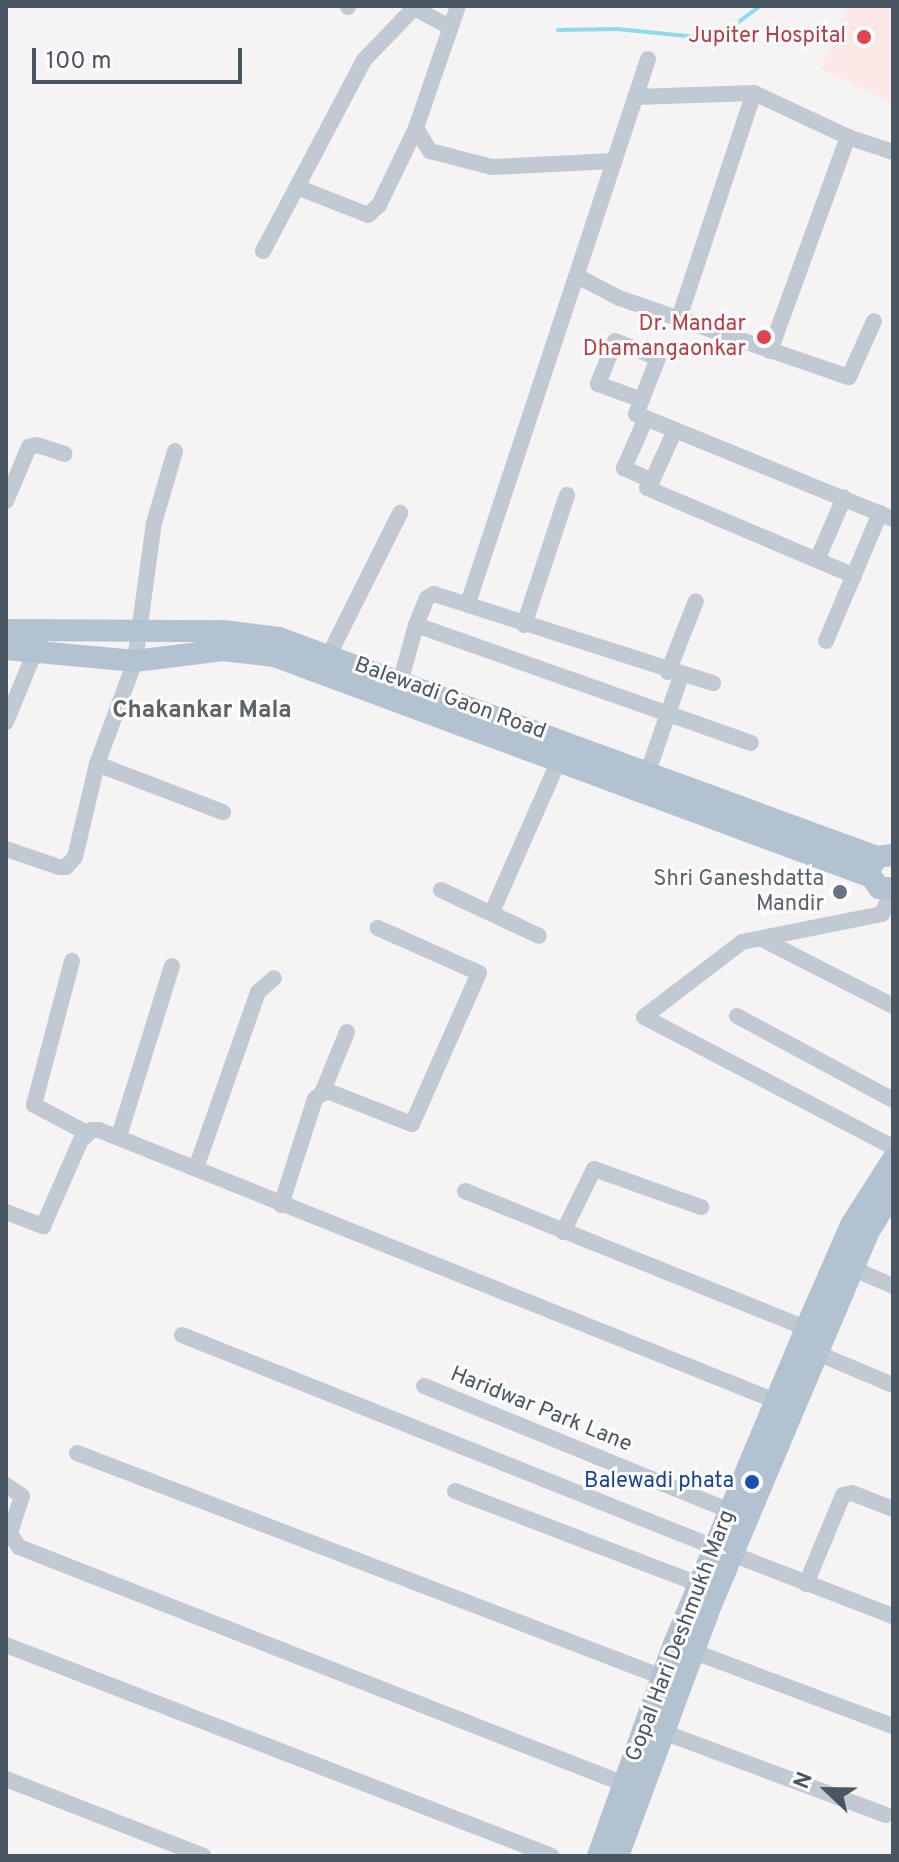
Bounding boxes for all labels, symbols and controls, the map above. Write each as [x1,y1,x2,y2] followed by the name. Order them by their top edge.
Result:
[688,24,846,50] place label: Jupiter Hospital
[853,26,875,48] marker: Jupiter Hospital
[36,32,246,82] scale bar
[46,47,112,77] text: 100 m
[583,311,746,362] place label: Dr. Mandar Dhamangaonkar
[753,326,775,348] marker: Dr. Mandar Dhamangaonkar
[351,652,549,746] street label: Balewadi Gaon Road
[112,698,292,726] district label: Chakankar Mala
[653,866,824,918] place label: Shri Ganeshdatta Mandir
[831,883,849,901] marker: Shri Ganeshdatta Mandir
[446,1362,636,1458] street label: Haridwar Park Lane
[584,1469,734,1495] place label: Balewadi phata
[741,1471,763,1493] marker: Balewadi phata
[621,1507,741,1765] street label: Gopal Hari Deshmukh Marg
[787,1750,867,1830] north arrow
[789,1768,820,1793] text: N

